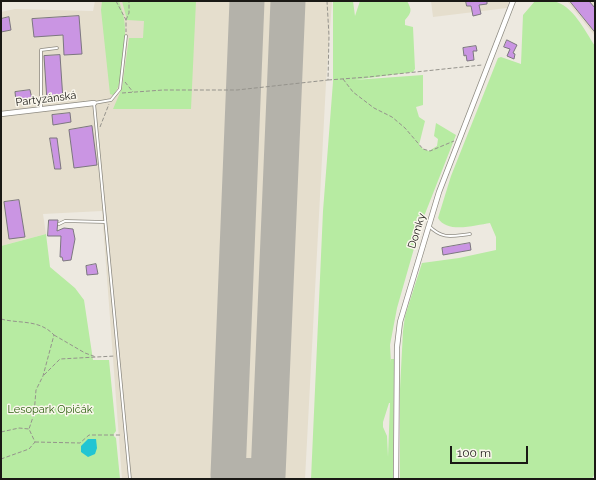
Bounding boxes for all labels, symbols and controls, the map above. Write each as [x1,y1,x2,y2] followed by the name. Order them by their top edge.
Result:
[15,89,77,109] street label: Partyzánská
[405,212,429,250] street label: Domky
[7,403,93,417] park label: Lesopark Opičák
[452,438,530,464] scale bar
[457,446,491,460] text: 100 m

